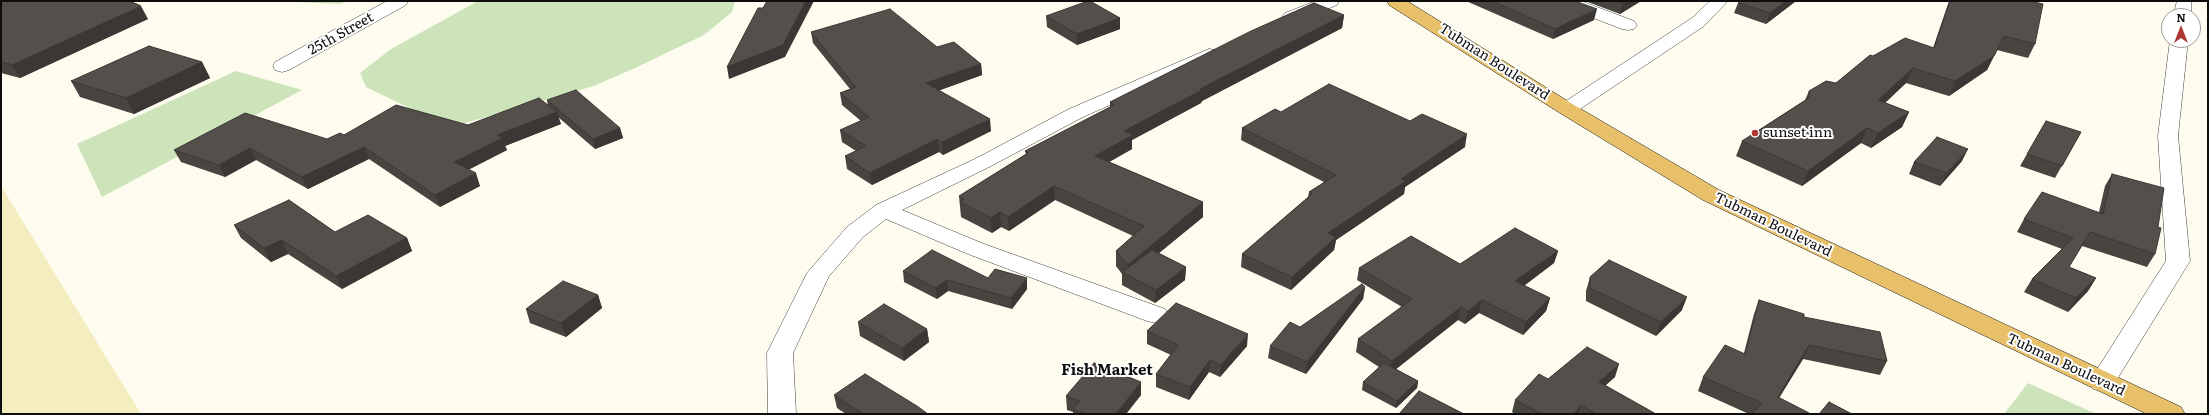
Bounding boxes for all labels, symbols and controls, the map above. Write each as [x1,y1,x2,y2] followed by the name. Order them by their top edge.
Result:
[2161,8,2201,48] north arrow
[305,9,377,59] street label: 25th Street
[2176,9,2186,25] text: N
[1436,20,1552,104] street label: Tubman Boulevard
[1763,125,1832,141] place label: sunset inn
[1750,128,1760,138] marker: sunset inn
[1712,189,1834,261] street label: Tubman Boulevard
[2004,330,2128,400] street label: Tubman Boulevard
[1061,362,1153,380] district label: Fish Market

